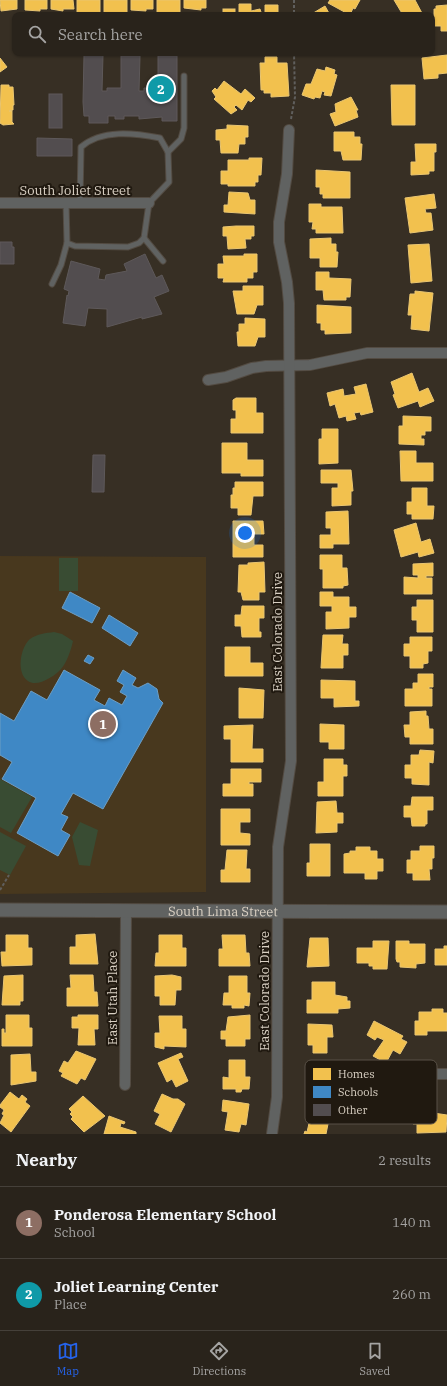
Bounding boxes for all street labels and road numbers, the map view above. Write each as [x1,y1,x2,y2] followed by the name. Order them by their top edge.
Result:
[20,182,131,199] street label: South Joliet Street
[269,572,286,692] street label: East Colorado Drive
[168,903,278,920] street label: South Lima Street
[256,931,273,1051] street label: East Colorado Drive
[104,951,121,1045] street label: East Utah Place

